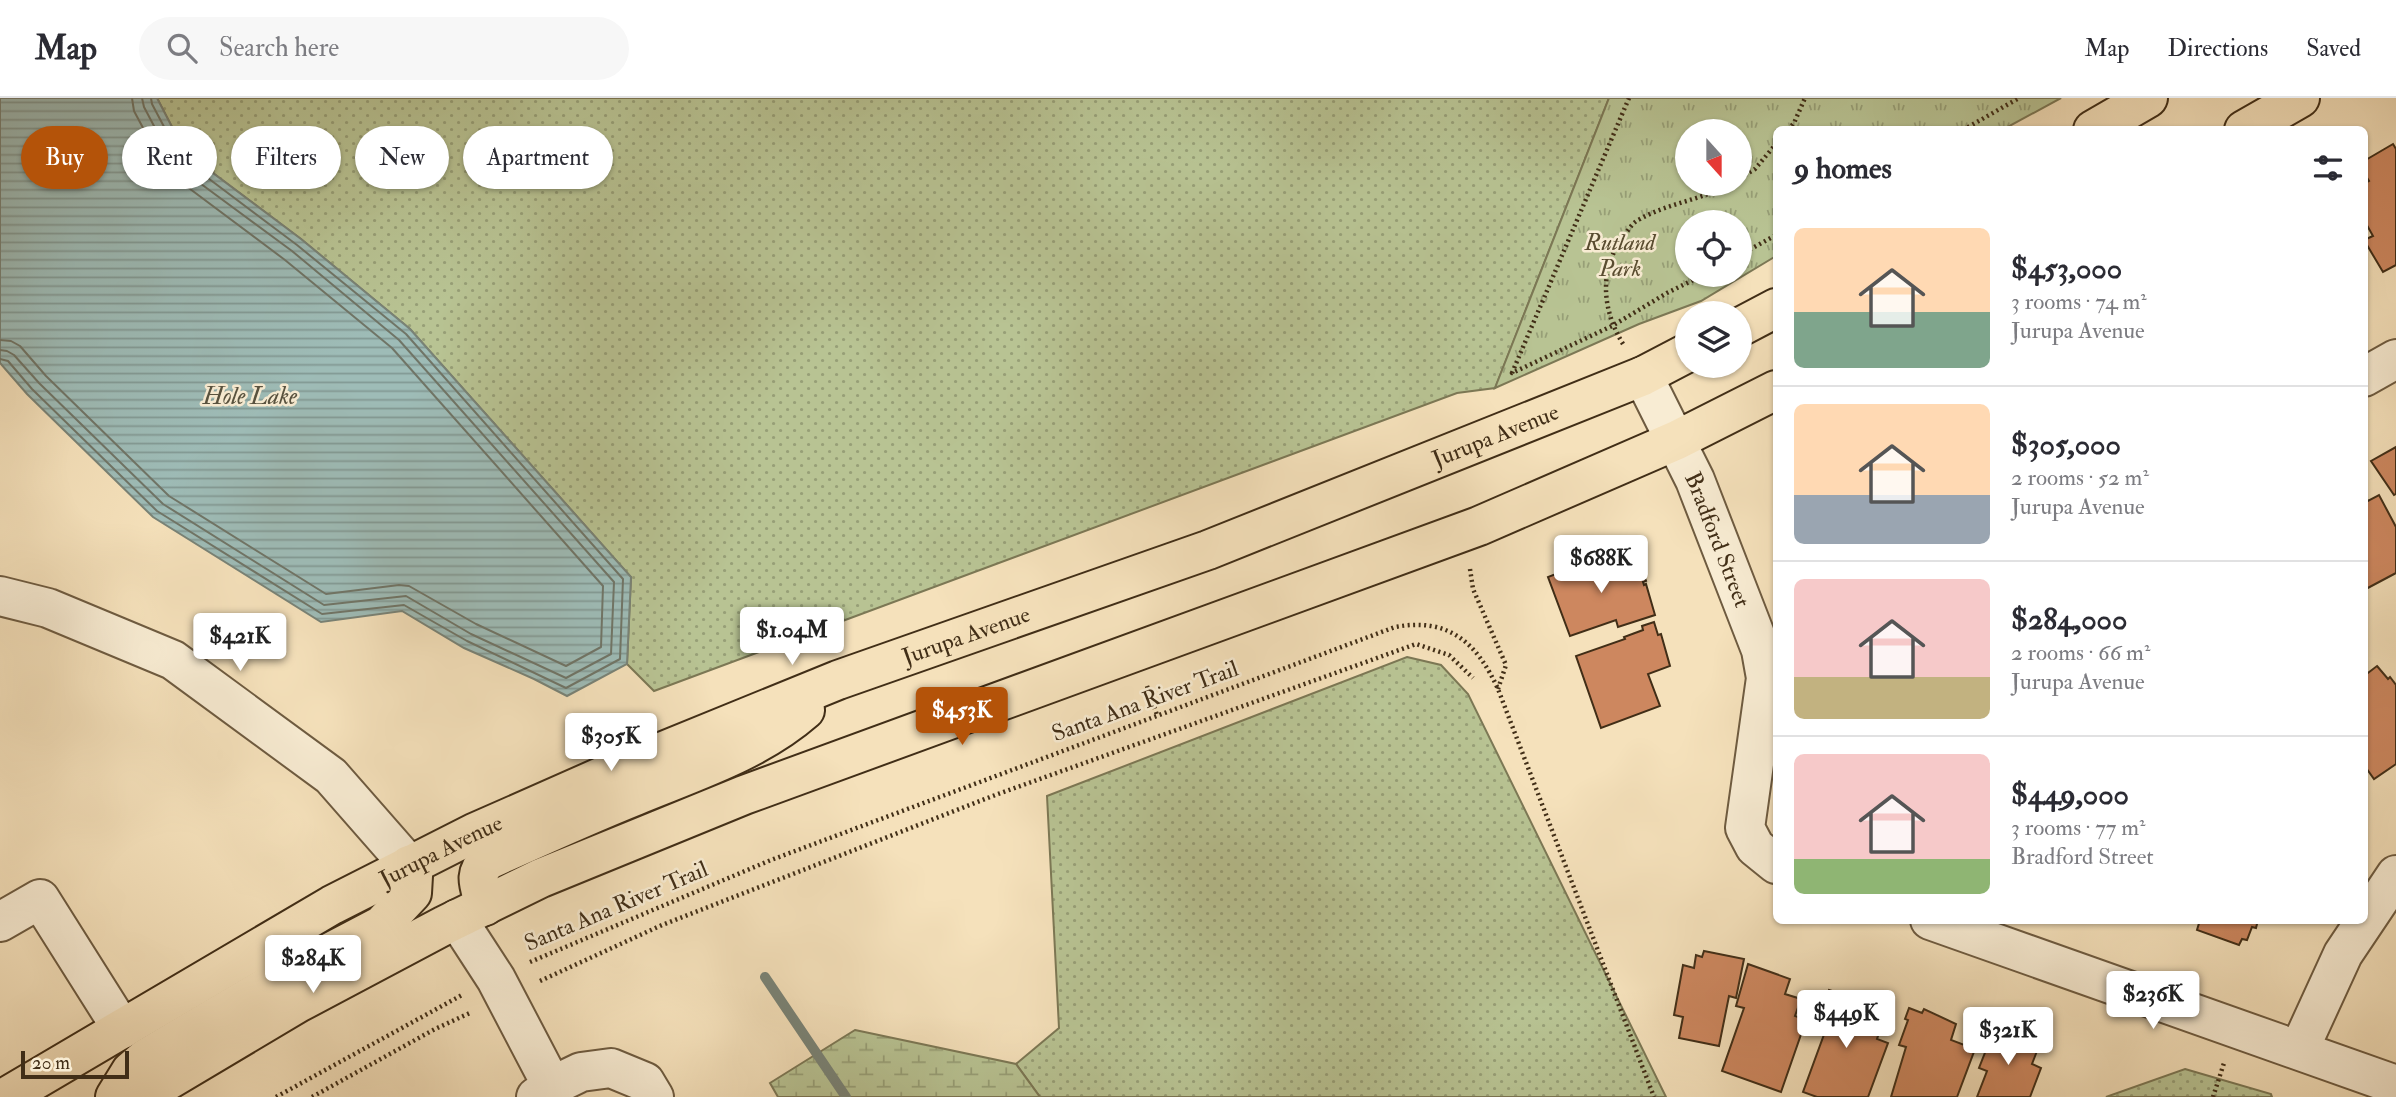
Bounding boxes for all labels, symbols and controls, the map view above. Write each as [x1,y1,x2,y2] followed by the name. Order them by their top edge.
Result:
[139,17,629,80] search box
[35,28,97,69] text: Map
[163,29,201,67] icon: search
[219,32,339,64] text: Search here
[2084,33,2129,64] text: Map
[2167,33,2268,64] text: Directions
[2306,33,2361,64] text: Saved
[1675,119,1752,196] north arrow
[1675,119,1752,378] map controls
[21,126,108,189] chip: Buy
[122,126,217,189] chip: Rent
[231,126,341,189] chip: Filters
[355,126,449,189] chip: New
[463,126,613,189] chip: Apartment
[2309,149,2347,187] icon: filters
[1794,150,1892,187] text: 9 homes
[1675,210,1752,287] button: locate
[1584,228,1657,283] park label: Rutland Park
[2011,250,2122,287] text: $453,000
[1850,256,1934,340] icon: home
[2011,287,2147,316] text: 3 rooms · 74 m²
[1675,301,1752,378] button: layers
[2011,316,2145,345] text: Jurupa Avenue
[202,381,298,412] water label: Hole Lake
[1427,397,1563,474] street label: Jurupa Avenue
[2011,426,2121,463] text: $305,000
[1850,432,1934,516] icon: home
[2011,463,2149,492] text: 2 rooms · 52 m²
[1679,467,1757,611] street label: Bradford Street
[2011,492,2145,521] text: Jurupa Avenue
[1552,536,1650,595] pin: $688K
[1570,543,1632,572] text: $688K
[897,599,1034,671] street label: Jurupa Avenue
[2011,601,2127,638] text: $284,000
[1850,607,1934,691] icon: home
[735,608,849,667] pin: $1.04M
[191,614,289,673] pin: $421K
[756,615,828,644] text: $1.04M
[209,621,271,650] text: $421K
[2011,638,2150,667] text: 2 rooms · 66 m²
[1048,654,1242,748] street label: Santa Ana River Trail
[2011,667,2145,696] text: Jurupa Avenue
[913,688,1011,747] pin: $453K
[932,695,992,724] text: $453K
[562,714,660,773] pin: $305K
[581,721,641,750] text: $305K
[2011,776,2129,813] text: $449,000
[1850,782,1934,866] icon: home
[373,808,507,894] street label: Jurupa Avenue
[2011,813,2146,842] text: 3 rooms · 77 m²
[2011,842,2154,871] text: Bradford Street
[520,854,712,958] street label: Santa Ana River Trail
[264,936,362,995] pin: $284K
[281,943,345,972] text: $284K
[2104,972,2202,1031] pin: $236K
[2122,979,2184,1008] text: $236K
[1797,990,1895,1050] pin: $449K
[1813,998,1879,1027] text: $449K
[1959,1007,2057,1067] pin: $321K
[1979,1015,2037,1044] text: $321K
[21,1048,130,1080] scale bar
[32,1051,70,1075] text: 20 m

